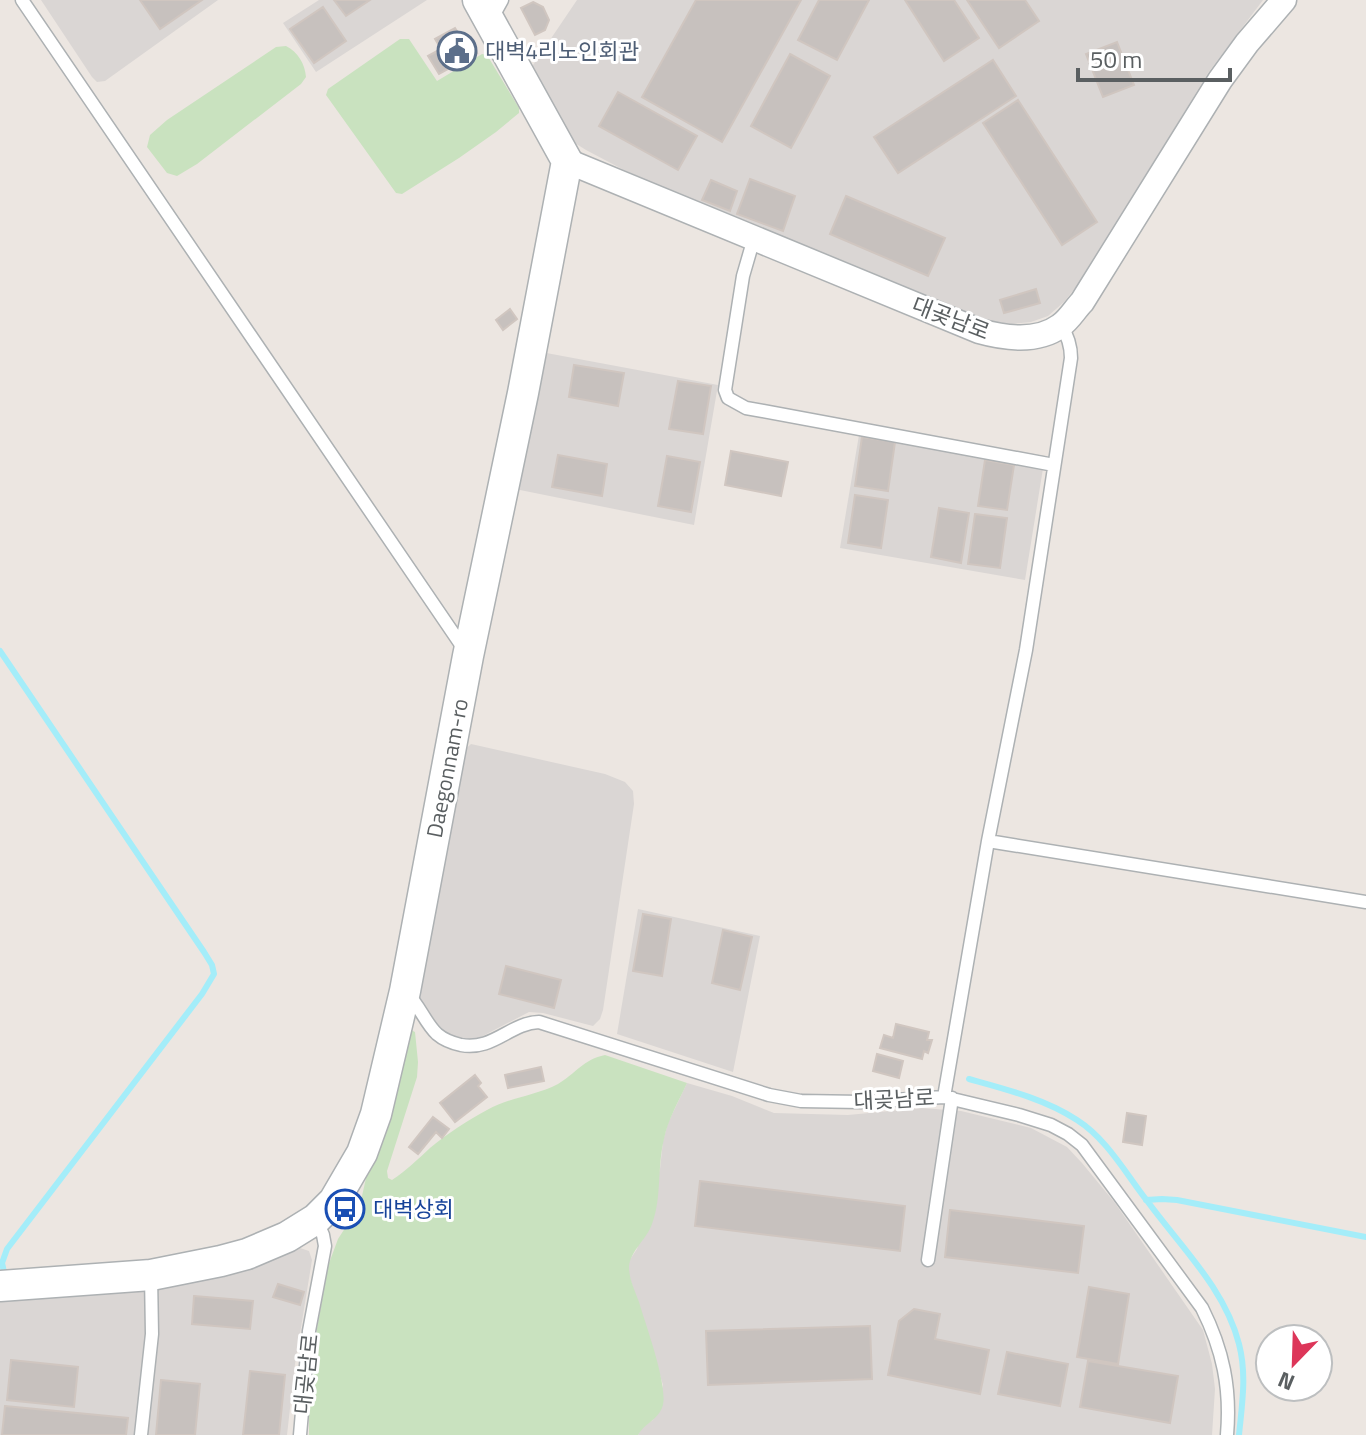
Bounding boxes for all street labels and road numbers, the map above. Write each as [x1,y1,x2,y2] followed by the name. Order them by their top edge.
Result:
[907,288,995,348] street label: 대곶남로
[417,696,477,840] street label: Daegonnam-ro
[853,1080,935,1118] street label: 대곶남로
[285,1332,327,1416] street label: 대곶남로

